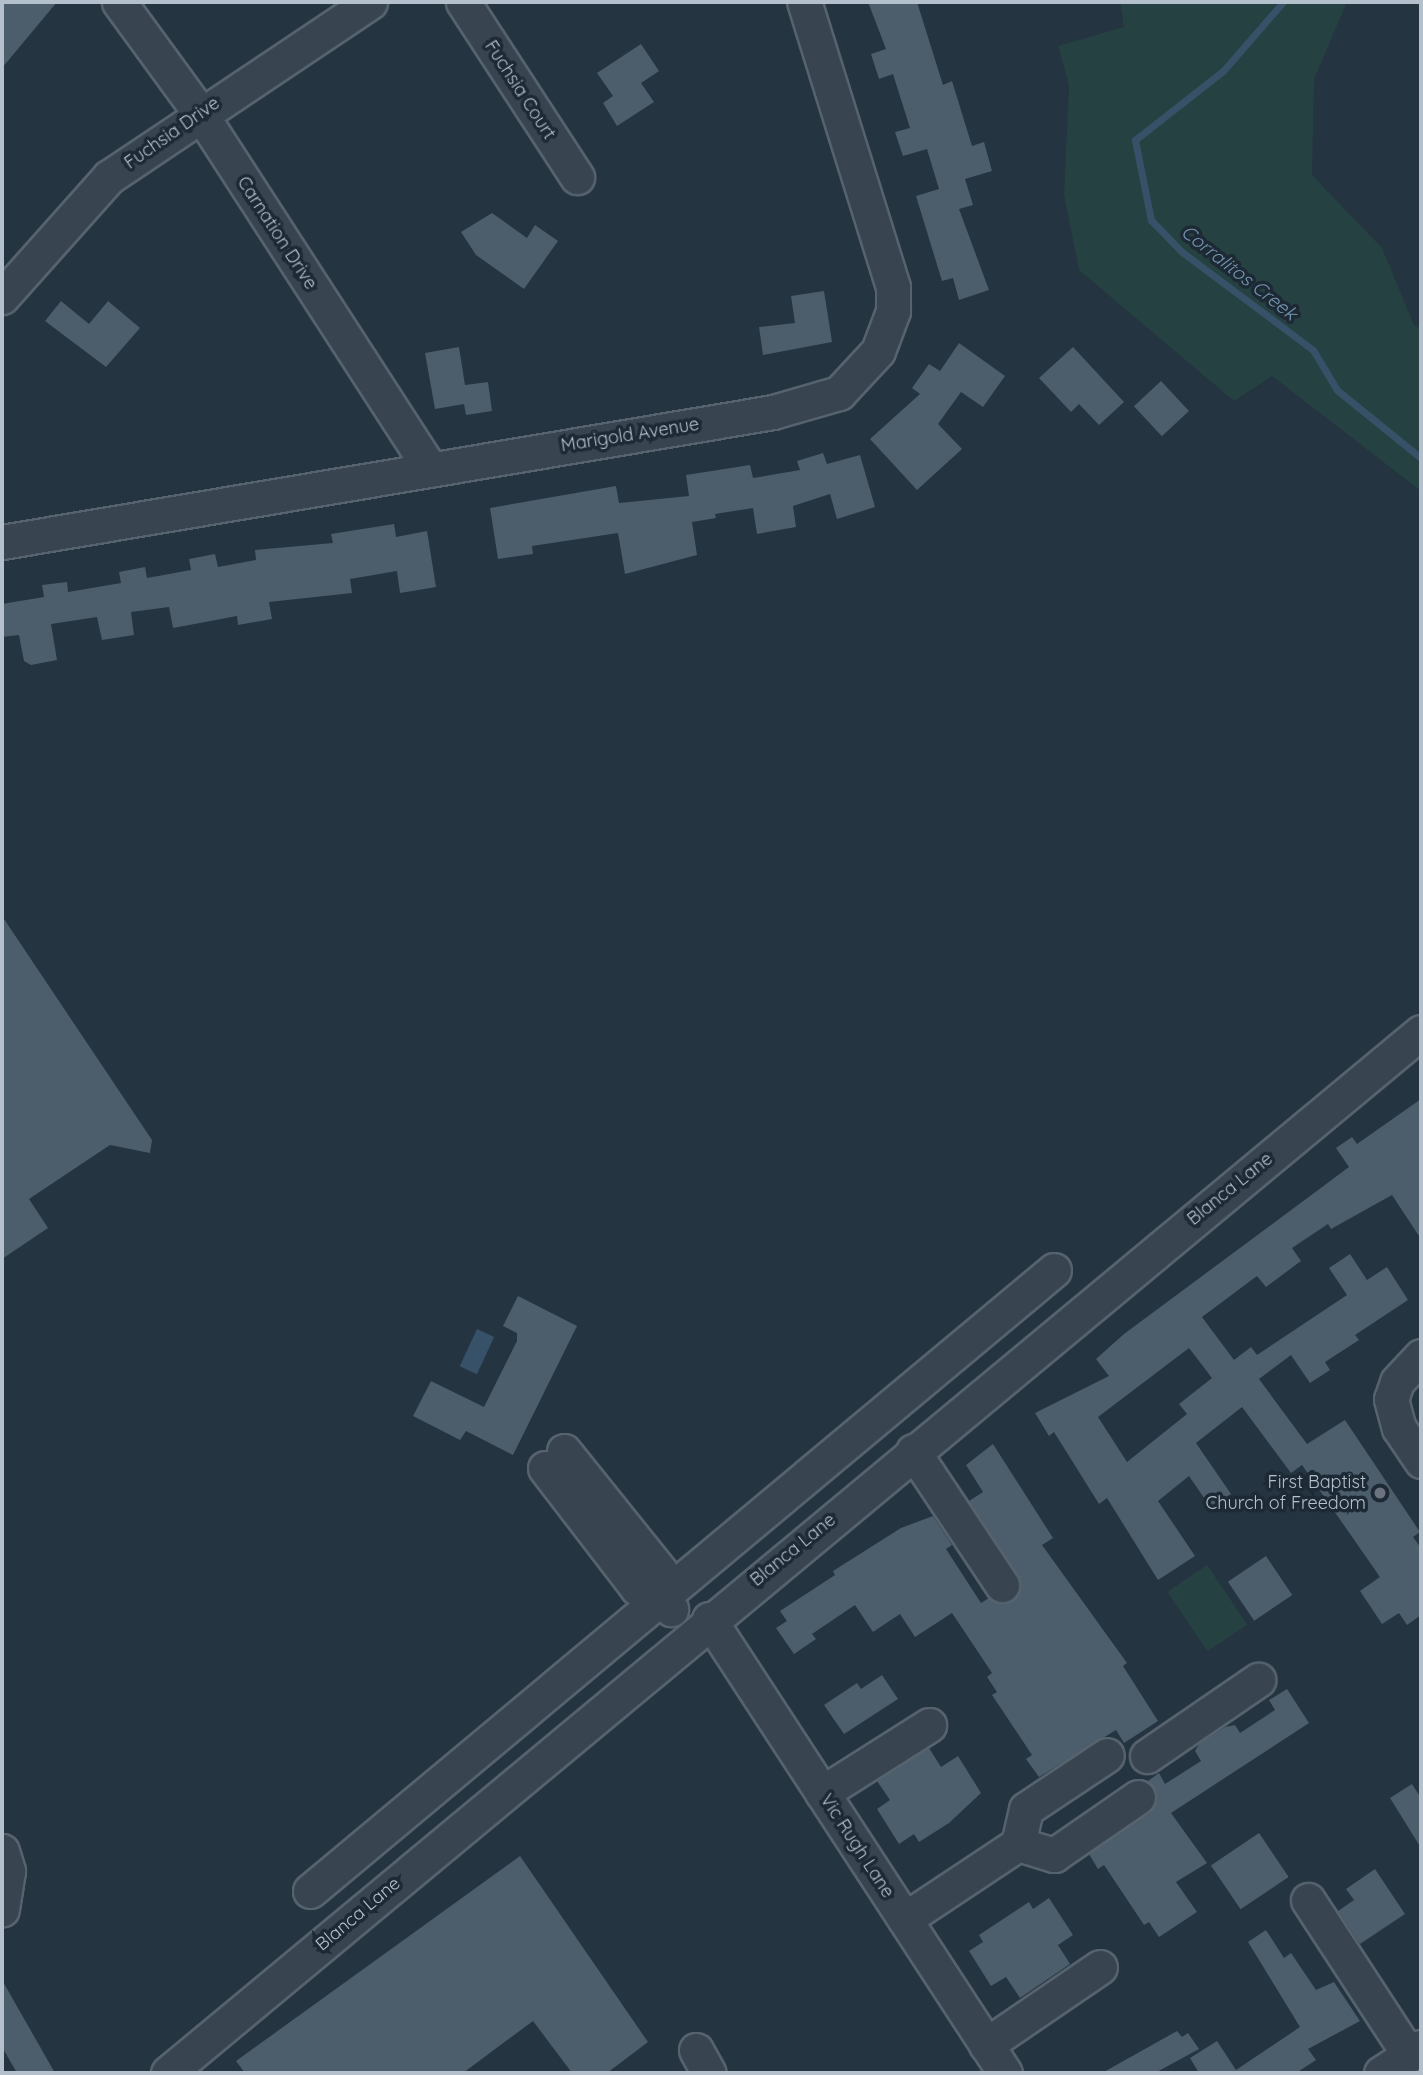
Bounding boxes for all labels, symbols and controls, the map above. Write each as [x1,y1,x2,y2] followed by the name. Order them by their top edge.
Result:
[480,36,560,144] street label: Fuchsia Court
[120,92,224,174] street label: Fuchsia Drive
[232,172,322,294] street label: Carnation Drive
[1176,221,1302,325] water label: Corralitos Creek
[559,413,701,457] street label: Marigold Avenue
[1183,1148,1277,1230] street label: Blanca Lane
[1205,1472,1366,1514] place label: First Baptist Church of Freedom
[1372,1485,1388,1501] marker: First Baptist Church of Freedom
[746,1509,840,1591] street label: Blanca Lane
[815,1790,899,1902] street label: Vic Rugh Lane
[311,1873,405,1955] street label: Blanca Lane

